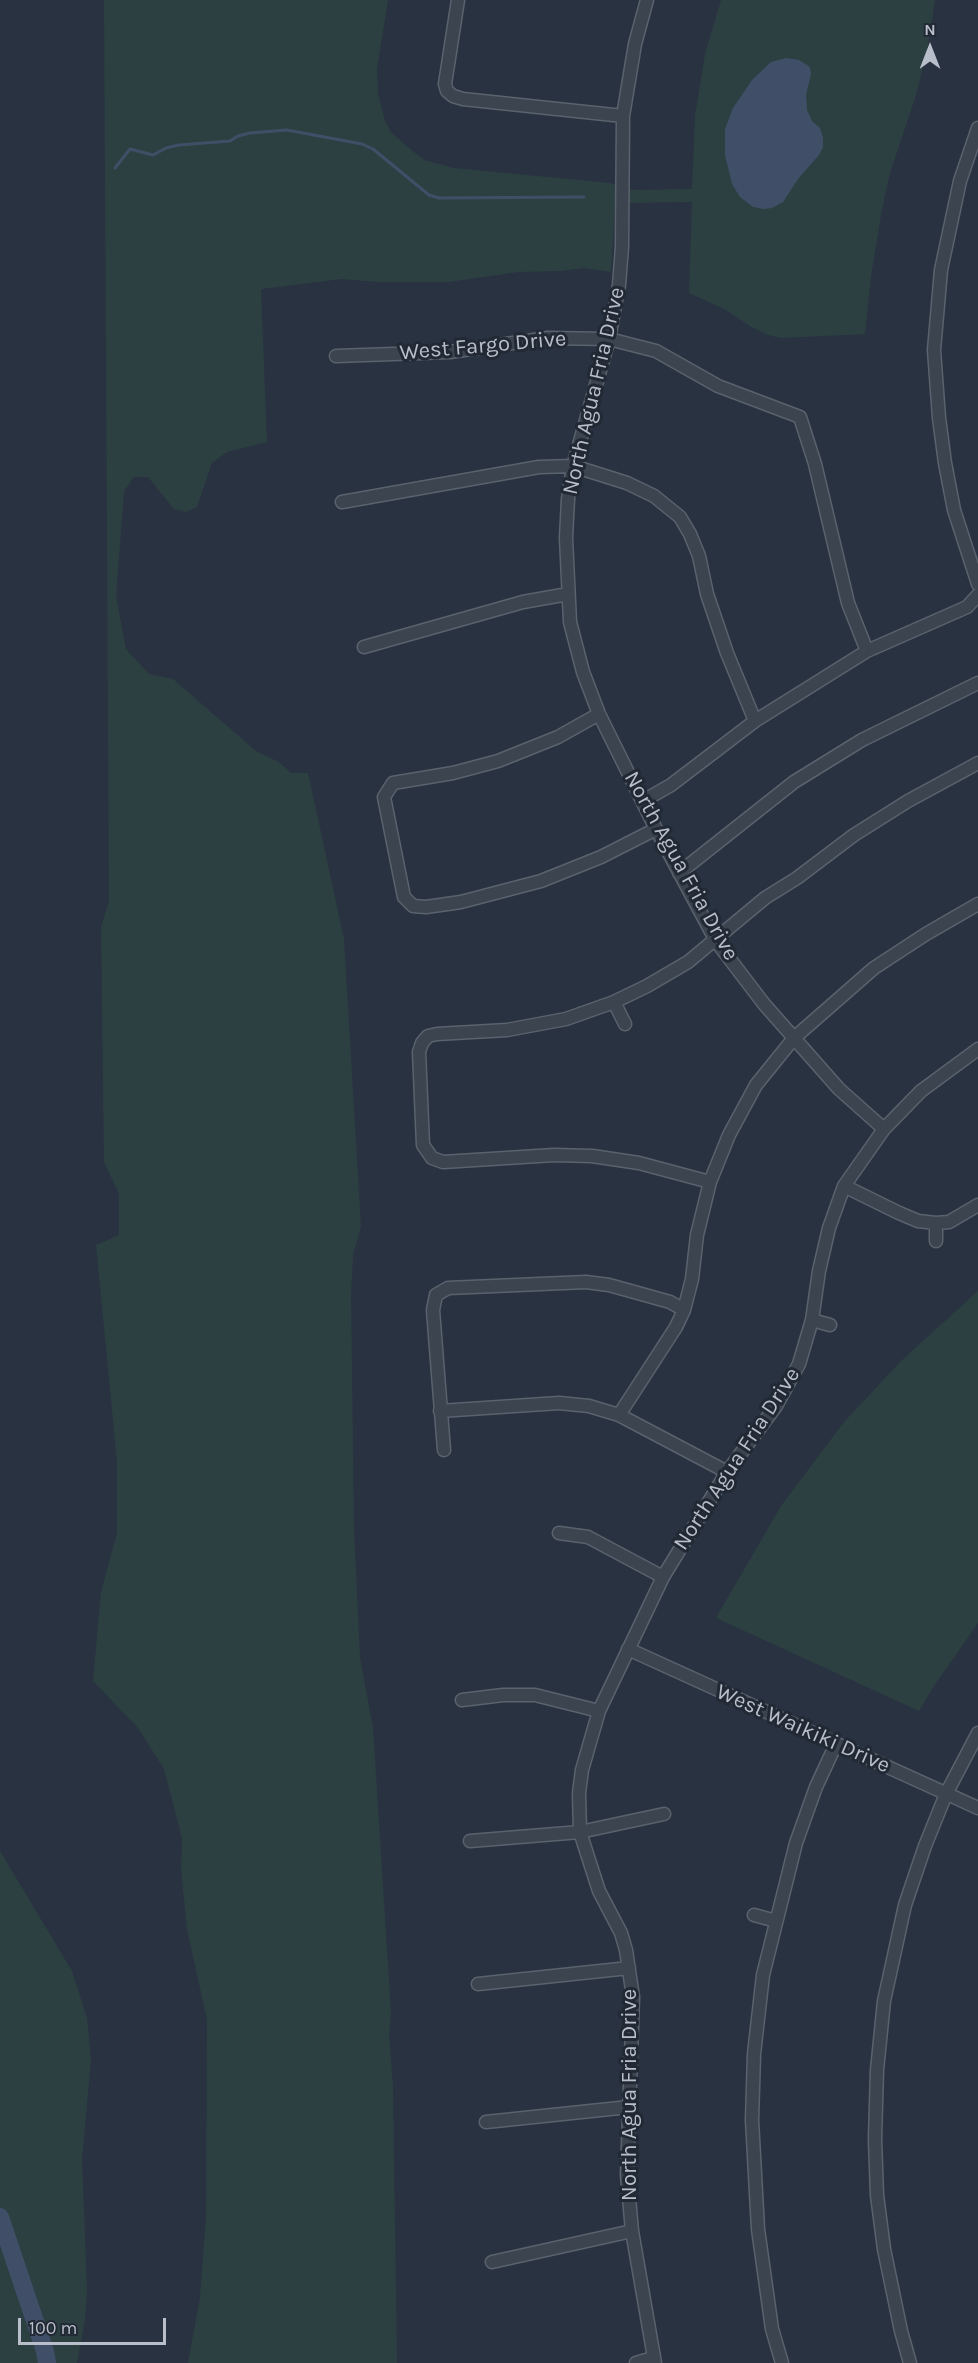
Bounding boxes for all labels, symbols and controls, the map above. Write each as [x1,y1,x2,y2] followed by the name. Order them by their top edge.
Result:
[900,18,960,78] north arrow
[924,20,936,39] text: N
[557,285,631,497] street label: North Agua Fria Drive
[399,326,567,366] street label: West Fargo Drive
[618,767,744,965] street label: North Agua Fria Drive
[668,1363,806,1555] street label: North Agua Fria Drive
[712,1679,894,1779] street label: West Waikiki Drive
[617,1989,643,2201] street label: North Agua Fria Drive
[21,2306,170,2344] scale bar
[29,2317,77,2339] text: 100 m

